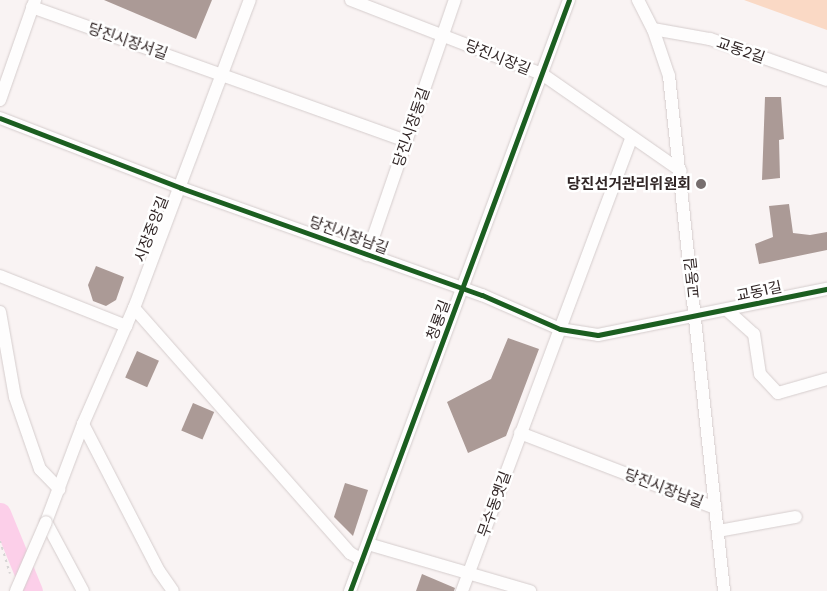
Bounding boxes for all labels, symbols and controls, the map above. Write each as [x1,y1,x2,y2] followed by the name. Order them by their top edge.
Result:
[86,19,170,63] street label: 당진시장서길
[714,33,768,67] street label: 교동2길
[463,36,533,78] street label: 당진시장길
[389,85,433,169] street label: 당진시장동길
[567,175,691,193] place label: 당진선거관리위원회
[695,178,707,190] marker: 당진선거관리위원회
[130,194,172,264] street label: 시장중앙길
[307,212,391,258] street label: 당진시장남길
[681,256,703,300] street label: 교동길
[735,277,783,305] street label: 교동1길
[422,297,454,343] street label: 청룡길
[622,465,706,511] street label: 당진시장남길
[474,469,514,539] street label: 무수동옛길

